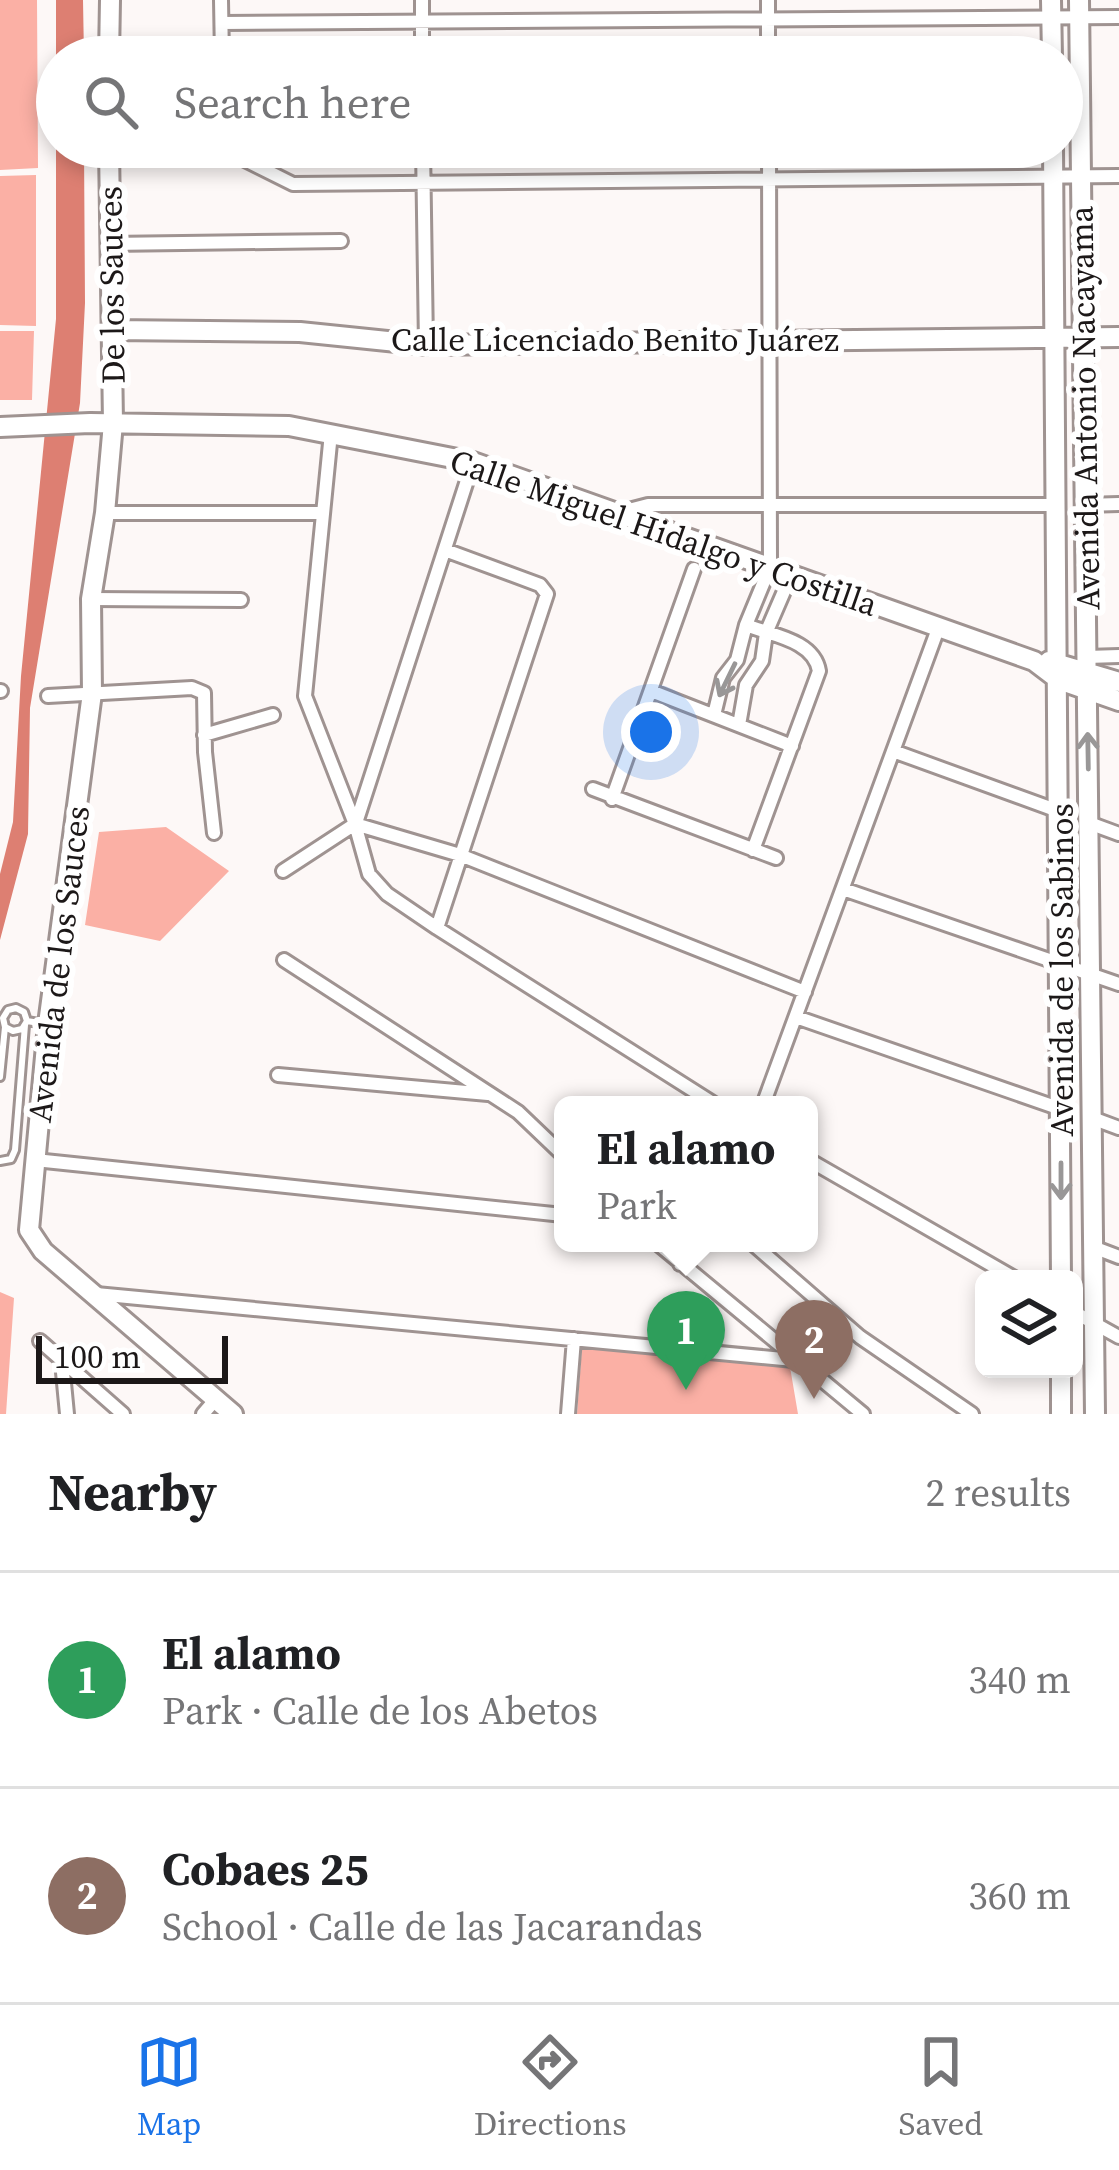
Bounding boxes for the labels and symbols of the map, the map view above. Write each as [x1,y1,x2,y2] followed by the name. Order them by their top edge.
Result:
[87,186,136,384] street label: De los Sauces
[1058,205,1111,611] street label: Avenida Antonio Nacayama
[391,317,839,362] street label: Calle Licenciado Benito Juárez
[444,438,884,627] street label: Calle Miguel Hidalgo y Costilla
[715,662,737,698] one-way arrow
[621,702,681,762] your location
[1077,732,1099,771] one-way arrow
[17,803,100,1125] street label: Avenida de los Sauces
[1039,803,1084,1137] street label: Avenida de los Sabinos
[1050,1161,1072,1200] one-way arrow
[647,1291,725,1390] pin: 1
[775,1300,853,1399] pin: 2
[36,1330,228,1383] scale bar

